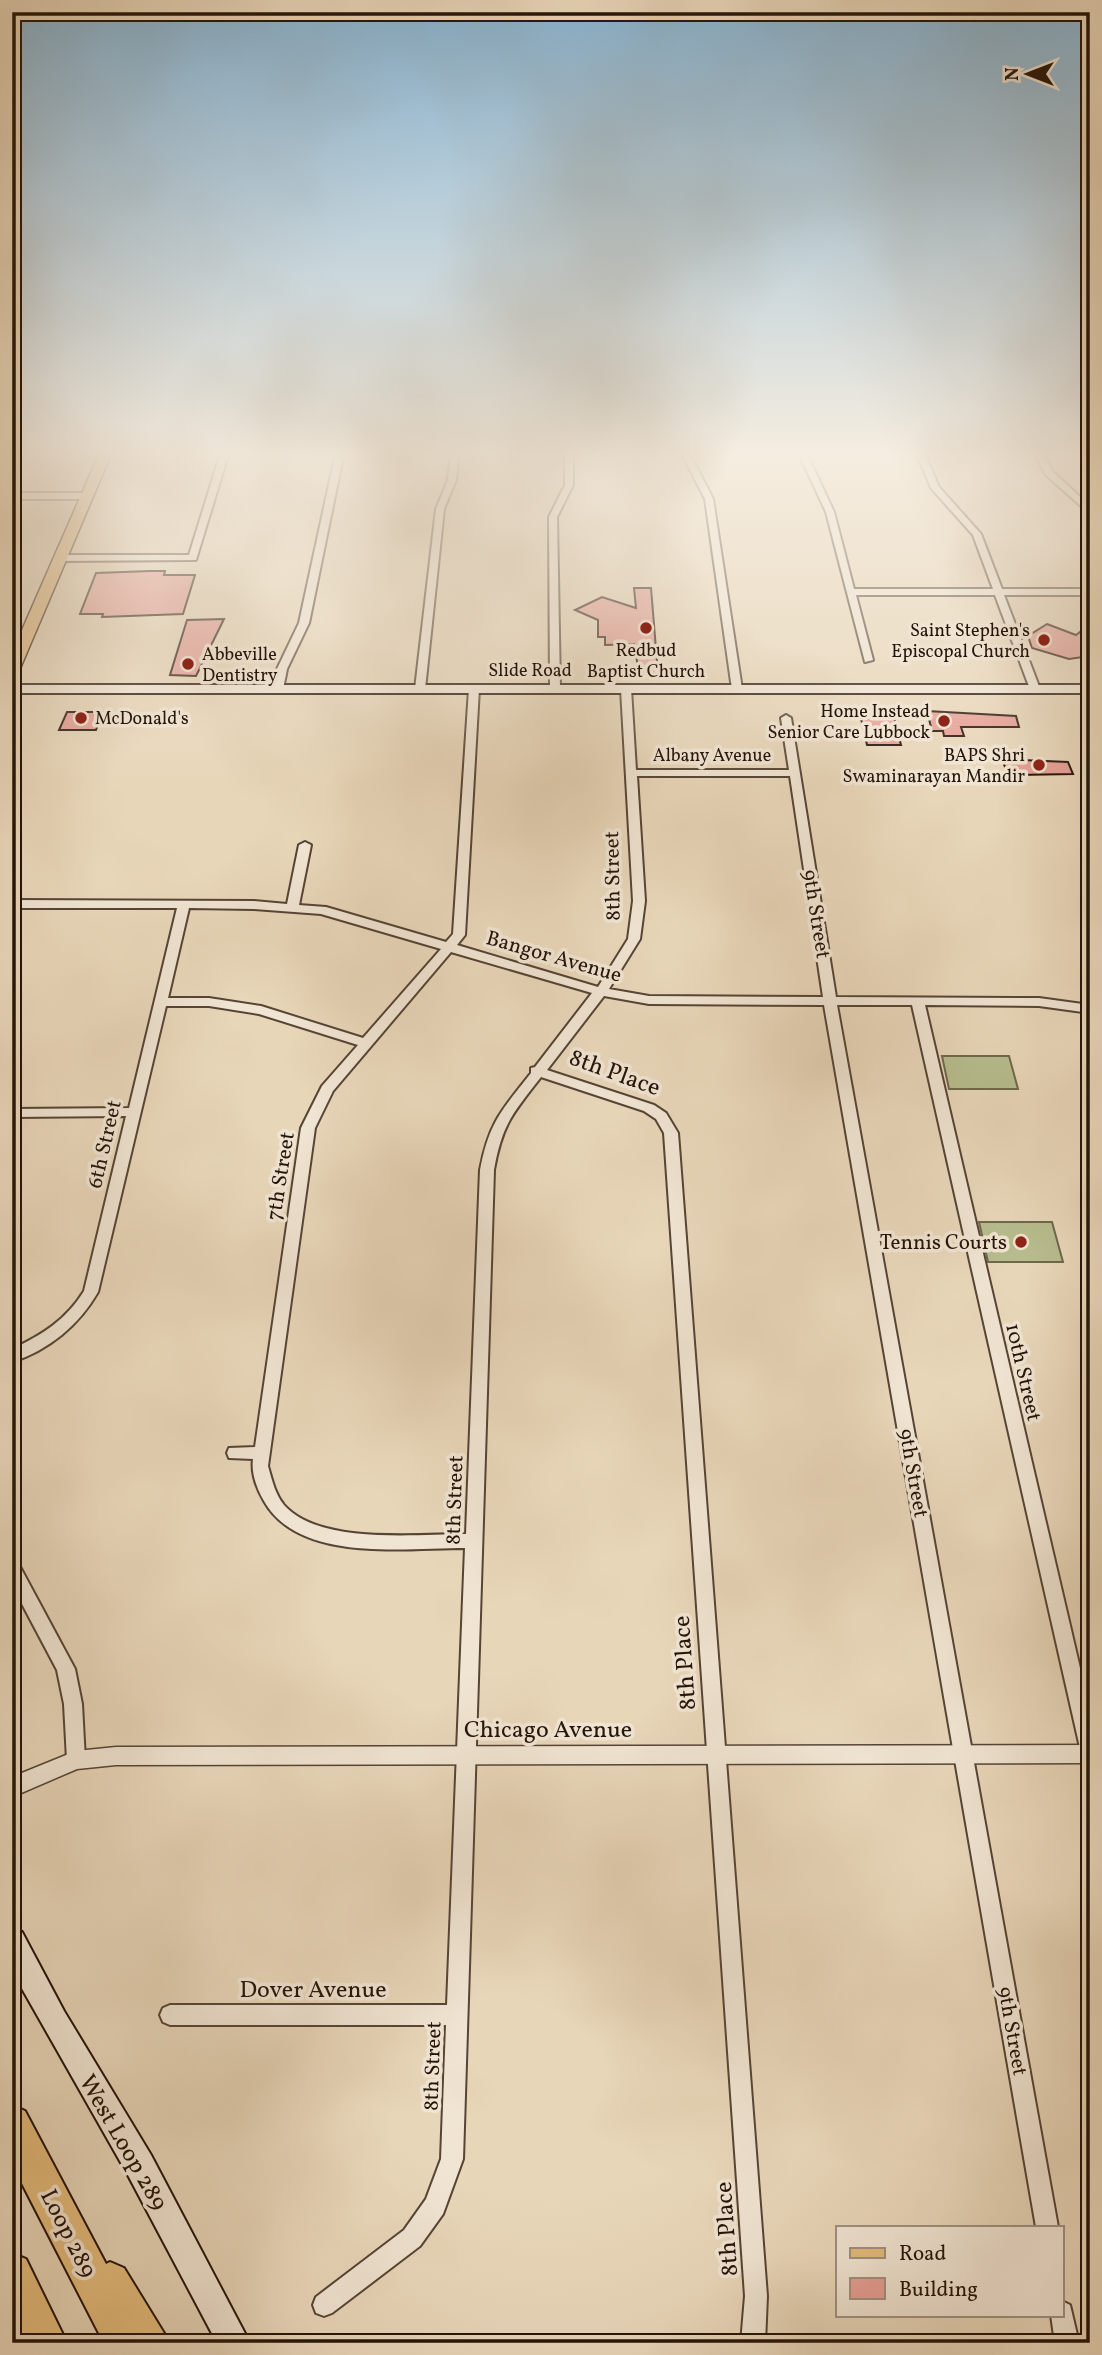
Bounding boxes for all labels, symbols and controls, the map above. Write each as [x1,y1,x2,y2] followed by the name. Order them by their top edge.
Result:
[993,38,1064,108] north arrow
[1000,67,1026,81] text: N
[891,619,1030,665] place label: Saint Stephen's Episcopal Church
[638,620,654,636] marker: Redbud Baptist Church
[1036,632,1052,648] marker: Saint Stephen's Episcopal Church
[587,639,705,685] place label: Redbud Baptist Church
[202,643,278,689] place label: Abbeville Dentistry
[180,656,196,672] marker: Abbeville Dentistry
[488,659,572,684] street label: Slide Road
[768,700,930,746] place label: Home Instead Senior Care Lubbock
[95,707,189,732] place label: McDonald's
[73,710,89,726] marker: McDonald's
[936,713,952,729] marker: Home Instead Senior Care Lubbock
[653,744,771,769] street label: Albany Avenue
[843,744,1025,790] place label: BAPS Shri Swaminarayan Mandir
[1031,757,1047,773] marker: BAPS Shri Swaminarayan Mandir
[598,831,629,921] street label: 8th Street
[794,868,837,961] street label: 9th Street
[482,924,625,991] street label: Bangor Avenue
[564,1042,665,1106] street label: 8th Place
[81,1097,130,1191] street label: 6th Street
[260,1130,303,1223] street label: 7th Street
[880,1229,1007,1258] place label: Tennis Courts
[1013,1234,1029,1250] marker: Tennis Courts
[997,1320,1048,1424] street label: 10th Street
[890,1426,935,1520] street label: 9th Street
[439,1455,472,1545] street label: 8th Street
[666,1614,706,1711] street label: 8th Place
[464,1714,632,1748] street label: Chicago Avenue
[239,1974,387,2008] street label: Dover Avenue
[989,1984,1034,2078] street label: 9th Street
[417,2021,450,2111] street label: 8th Street
[70,2069,175,2217] street label: West Loop 289
[708,2180,748,2277] street label: 8th Place
[30,2184,104,2284] street label: Loop 289
[836,2226,1064,2316] legend
[899,2240,946,2269] text: Road
[899,2276,978,2305] text: Building

